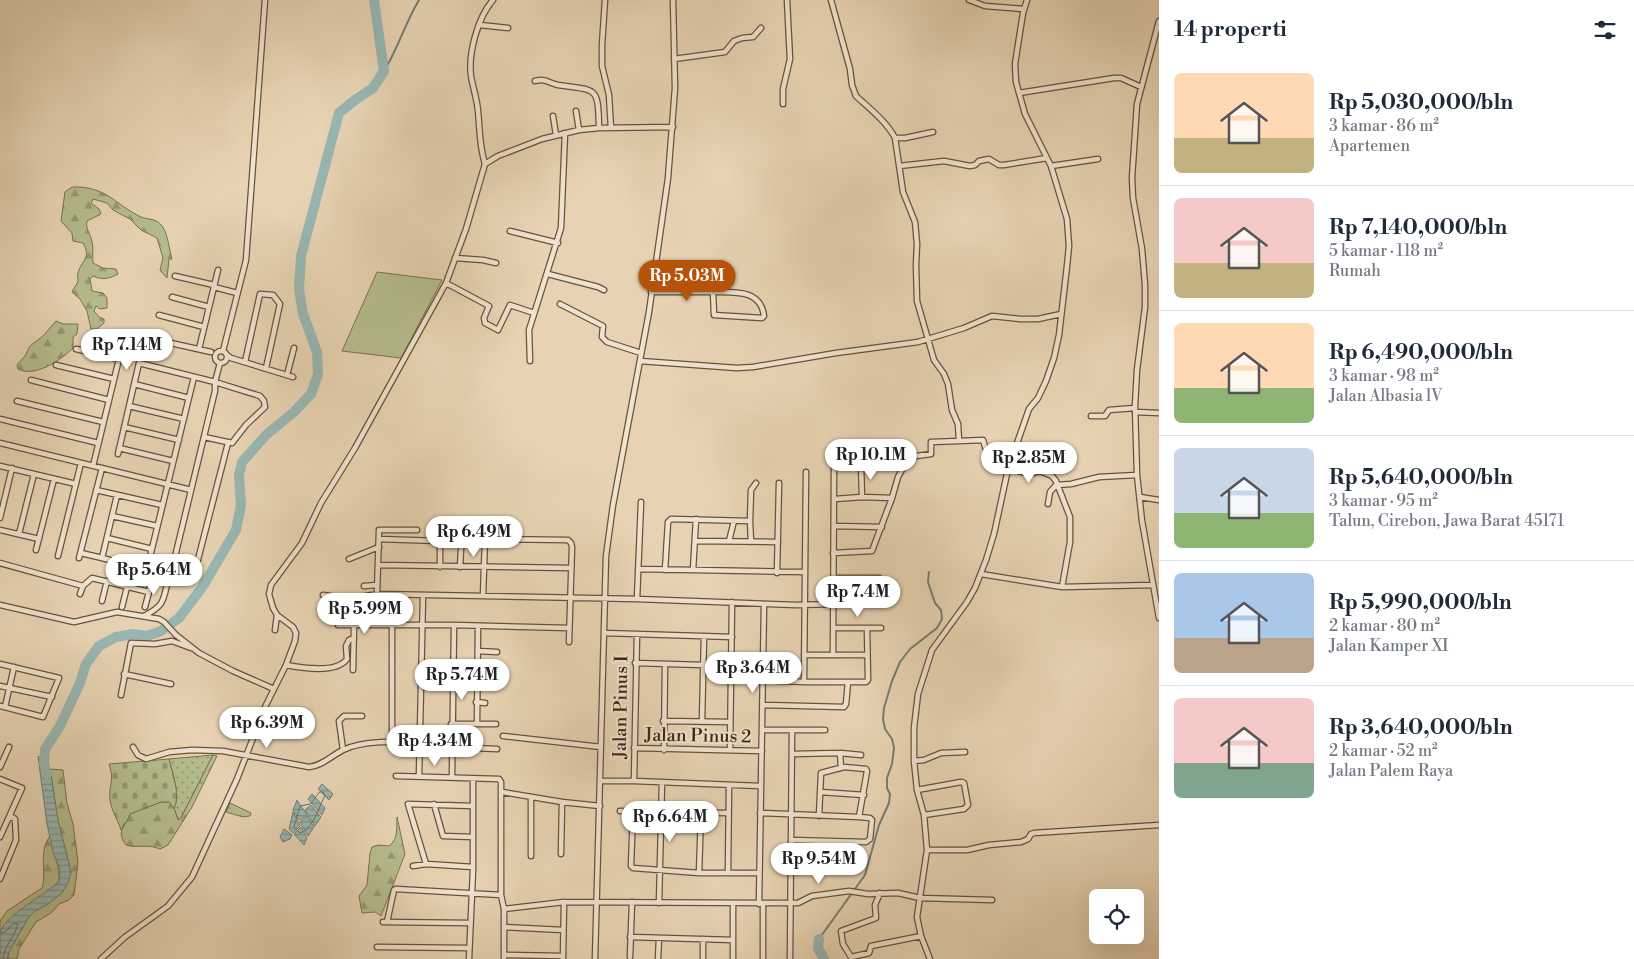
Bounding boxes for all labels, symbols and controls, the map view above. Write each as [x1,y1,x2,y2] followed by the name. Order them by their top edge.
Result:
[1591,16,1619,44] icon: filters
[1174,17,1287,43] text: 14 properti
[1329,90,1513,116] text: Rp 5,030,000/bln
[1214,93,1274,153] icon: home
[1329,116,1439,136] text: 3 kamar · 86 m²
[1329,136,1410,156] text: Apartemen
[1329,215,1507,241] text: Rp 7,140,000/bln
[1214,218,1274,278] icon: home
[1329,241,1443,261] text: 5 kamar · 118 m²
[635,260,739,302] pin: Rp 5.03M
[1329,261,1381,281] text: Rumah
[650,266,724,286] text: Rp 5.03M
[75,328,179,371] pin: Rp 7.14M
[92,335,162,355] text: Rp 7.14M
[1329,340,1513,366] text: Rp 6,490,000/bln
[1214,343,1274,403] icon: home
[1329,366,1439,386] text: 3 kamar · 98 m²
[1329,386,1442,406] text: Jalan Albasia lV
[819,438,923,481] pin: Rp 10.1M
[977,442,1081,484] pin: Rp 2.85M
[836,445,906,465] text: Rp 10.1M
[992,448,1066,468] text: Rp 2.85M
[1329,465,1513,491] text: Rp 5,640,000/bln
[1214,468,1274,528] icon: home
[1329,491,1438,511] text: 3 kamar · 95 m²
[1329,511,1564,531] text: Talun, Cirebon, Jawa Barat 45171
[422,516,526,558] pin: Rp 6.49M
[437,522,511,542] text: Rp 6.49M
[102,554,206,596] pin: Rp 5.64M
[117,560,191,580] text: Rp 5.64M
[812,576,904,618] pin: Rp 7.4M
[826,582,890,602] text: Rp 7.4M
[1329,590,1512,616] text: Rp 5,990,000/bln
[313,592,417,635] pin: Rp 5.99M
[1214,593,1274,653] icon: home
[328,599,402,619] text: Rp 5.99M
[1329,616,1440,636] text: 2 kamar · 80 m²
[1329,636,1448,656] text: Jalan Kamper XI
[701,652,805,694] pin: Rp 3.64M
[609,655,633,760] street label: Jalan Pinus I
[410,658,514,701] pin: Rp 5.74M
[716,658,790,678] text: Rp 3.64M
[426,665,498,685] text: Rp 5.74M
[215,706,319,749] pin: Rp 6.39M
[230,713,304,733] text: Rp 6.39M
[1329,715,1513,741] text: Rp 3,640,000/bln
[1214,718,1274,778] icon: home
[383,724,487,767] pin: Rp 4.34M
[643,724,752,748] street label: Jalan Pinus 2
[397,731,473,751] text: Rp 4.34M
[1329,741,1438,761] text: 2 kamar · 52 m²
[1329,761,1453,781] text: Jalan Palem Raya
[618,800,722,843] pin: Rp 6.64M
[633,807,707,827] text: Rp 6.64M
[767,842,871,885] pin: Rp 9.54M
[782,849,856,869] text: Rp 9.54M
[1089,889,1144,944] map controls
[1089,889,1144,944] button: locate

